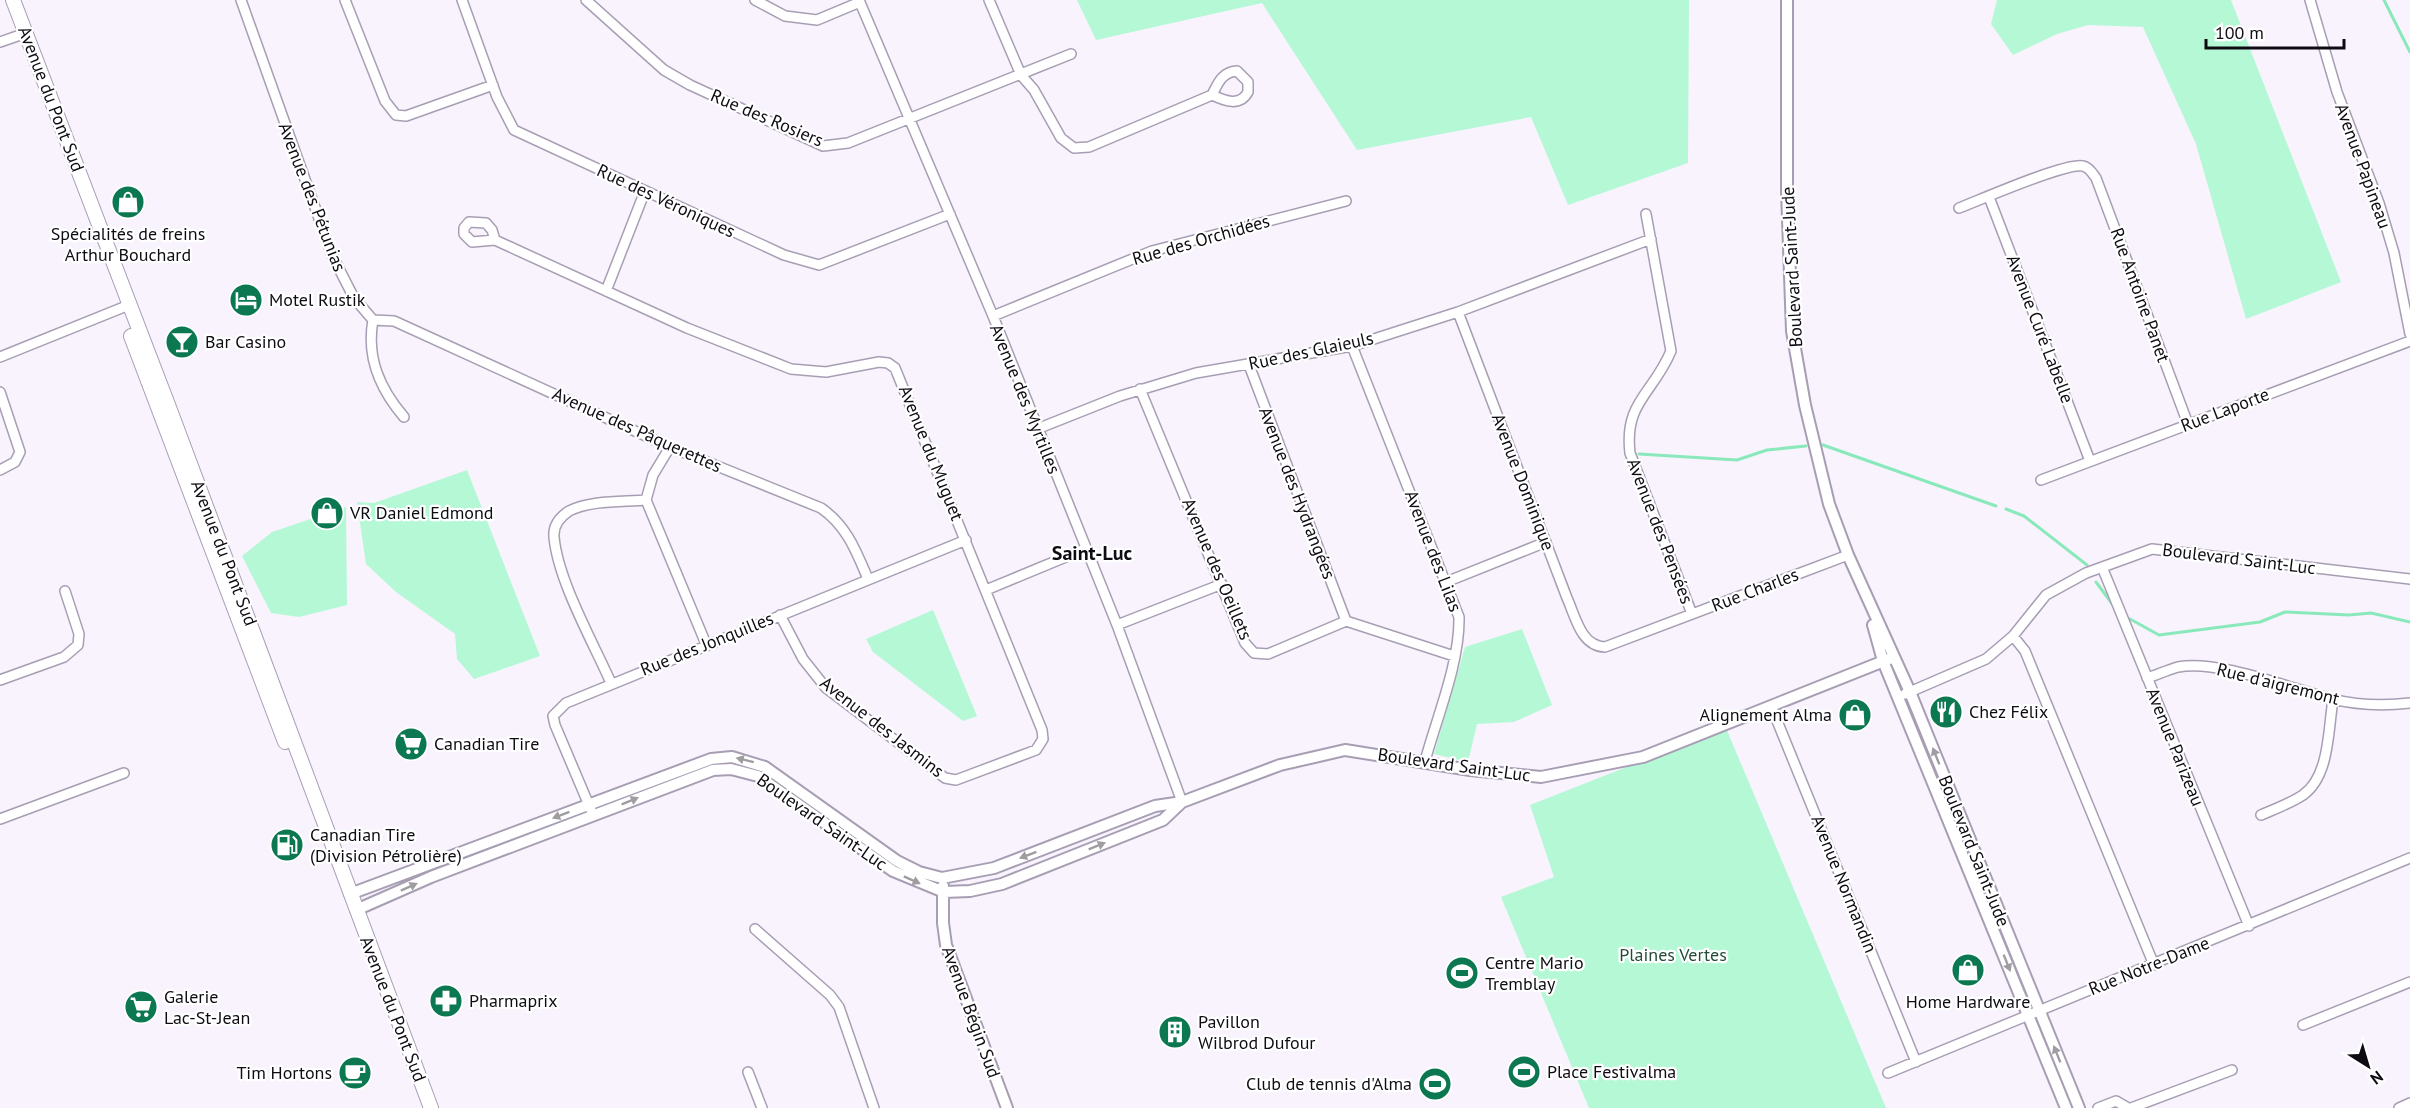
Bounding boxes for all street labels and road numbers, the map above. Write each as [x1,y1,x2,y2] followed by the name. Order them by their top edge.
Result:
[13,23,90,175] street label: Avenue du Pont Sud
[707,83,827,152] street label: Rue des Rosiers
[2330,100,2397,232] street label: Avenue Papineau
[273,119,351,275] street label: Avenue des Pétunias
[594,158,739,243] street label: Rue des Véroniques
[1776,186,1807,348] street label: Boulevard Saint-Jude
[1129,209,1272,270] street label: Rue des Orchidées
[2105,224,2175,365] street label: Rue Antoine Panet
[2002,251,2079,406] street label: Avenue Curé Labelle
[985,320,1066,477] street label: Avenue des Myrtilles
[1246,326,1375,375] street label: Rue des Glaieuls
[549,382,726,477] street label: Avenue des Pâquerettes
[894,382,969,524] street label: Avenue du Muguet
[2177,382,2272,437] street label: Rue Laporte
[1254,403,1341,582] street label: Avenue des Hydrangées
[1487,410,1560,554] street label: Avenue Dominique
[1622,455,1699,607] street label: Avenue des Pensées
[186,477,263,629] street label: Avenue du Pont Sud
[1400,487,1467,615] street label: Avenue des Lilas
[1177,494,1258,643] street label: Avenue des Oeillets
[2161,538,2317,579] street label: Boulevard Saint-Luc
[1708,562,1802,617] street label: Rue Charles
[637,606,777,681] street label: Rue des Jonquilles
[2214,657,2342,710] street label: Rue d'aigremont
[816,671,949,782] street label: Avenue des Jasmins
[2141,684,2210,809] street label: Avenue Parizeau
[1376,742,1532,787] street label: Boulevard Saint-Luc
[753,768,892,875] street label: Boulevard Saint-Luc
[1934,772,2015,930] street label: Boulevard Saint-Jude
[1806,812,1883,956] street label: Avenue Normandin
[2085,931,2213,1000] street label: Rue Notre-Dame
[355,933,432,1085] street label: Avenue du Pont Sud
[937,943,1006,1081] street label: Avenue Bégin Sud

